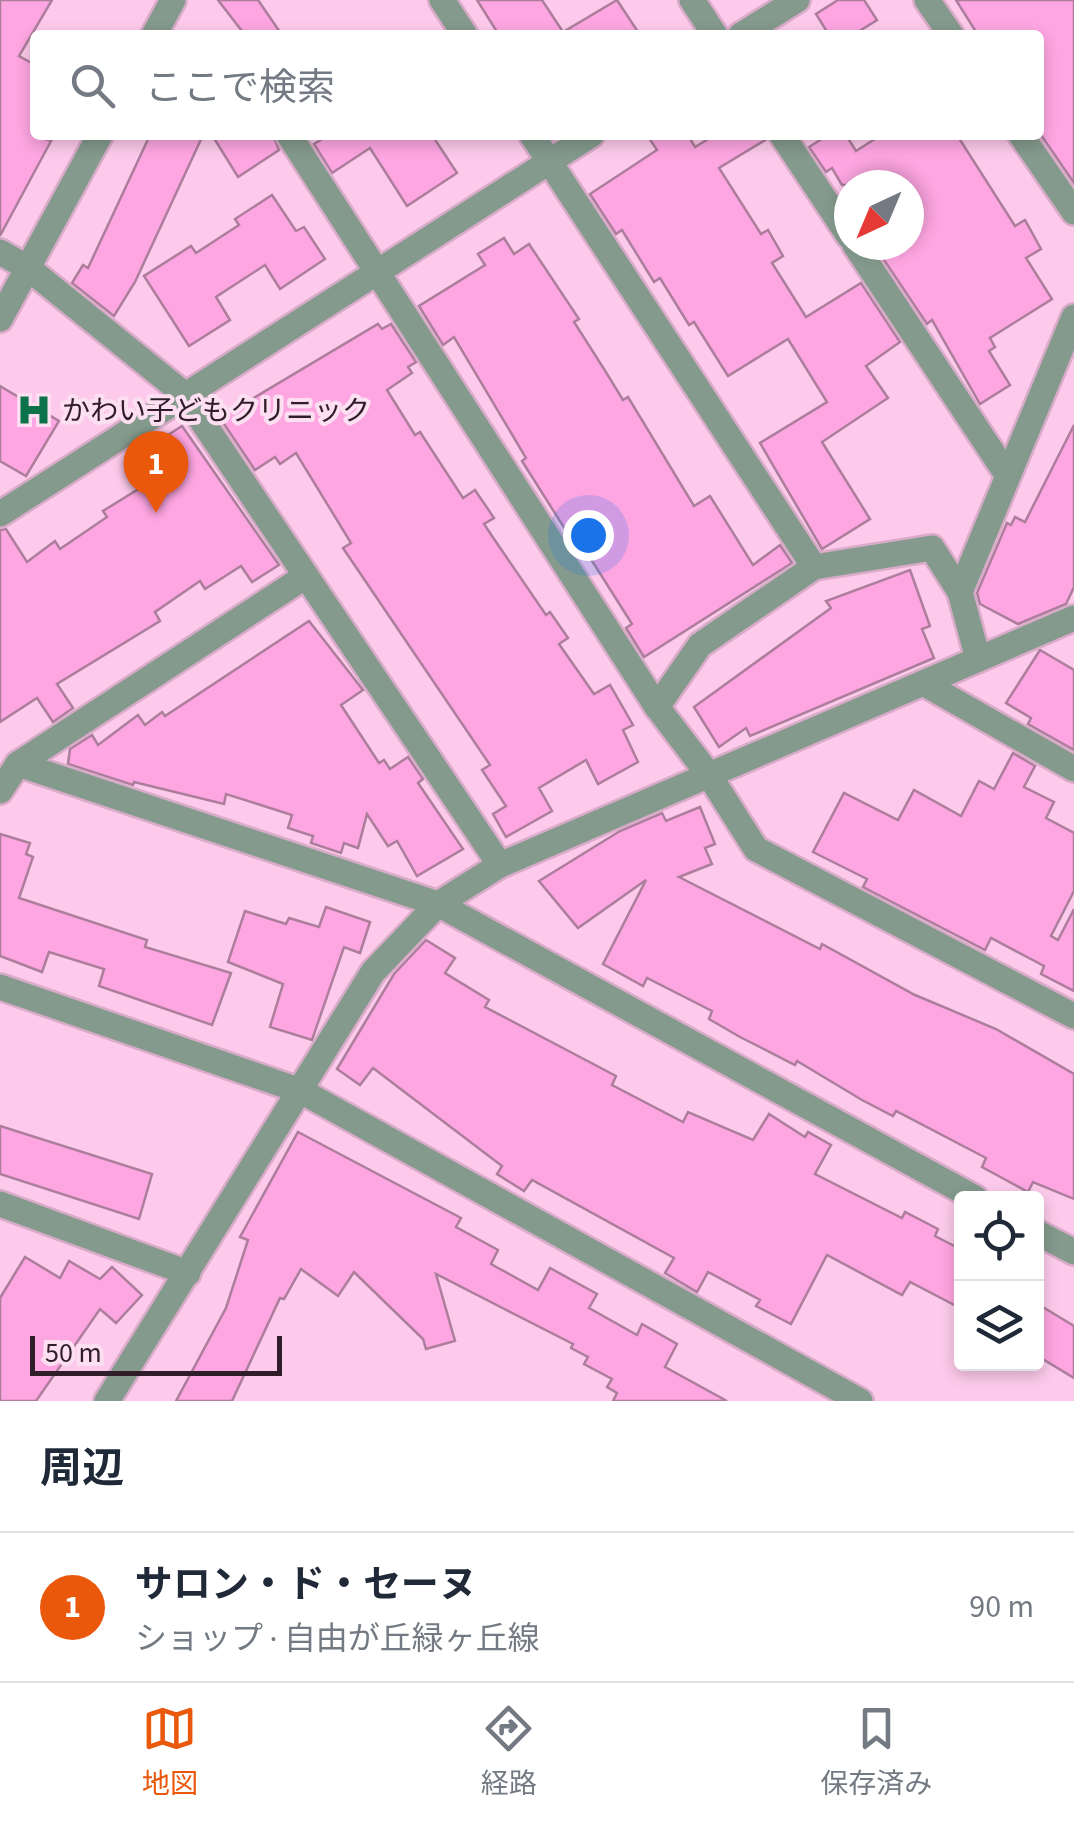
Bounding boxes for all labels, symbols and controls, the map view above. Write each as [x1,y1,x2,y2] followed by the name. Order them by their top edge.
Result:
[30,30,1044,140] search box
[65,58,120,113] icon: search
[145,61,335,115] text: ここで検索
[834,170,924,260] north arrow
[15,391,53,429] hospital icon: かわい子どもクリニック
[62,391,370,431] place label: かわい子どもクリニック
[124,430,188,513] pin: 1
[563,510,614,561] your location
[954,1191,1044,1371] map controls
[954,1191,1044,1281] button: locate
[954,1281,1044,1371] button: layers
[30,1331,282,1376] scale bar
[45,1333,102,1373] text: 50 m
[40,1439,124,1499] text: 周辺
[135,1558,477,1612] text: サロン・ド・セーヌ
[64,1584,81,1630] text: 1
[969,1584,1034,1630] text: 90 m
[135,1616,540,1662] text: ショップ · 自由が丘緑ヶ丘線
[142,1701,198,1804] tab: 地図
[481,1701,537,1804] tab: 経路
[820,1701,932,1804] tab: 保存済み

